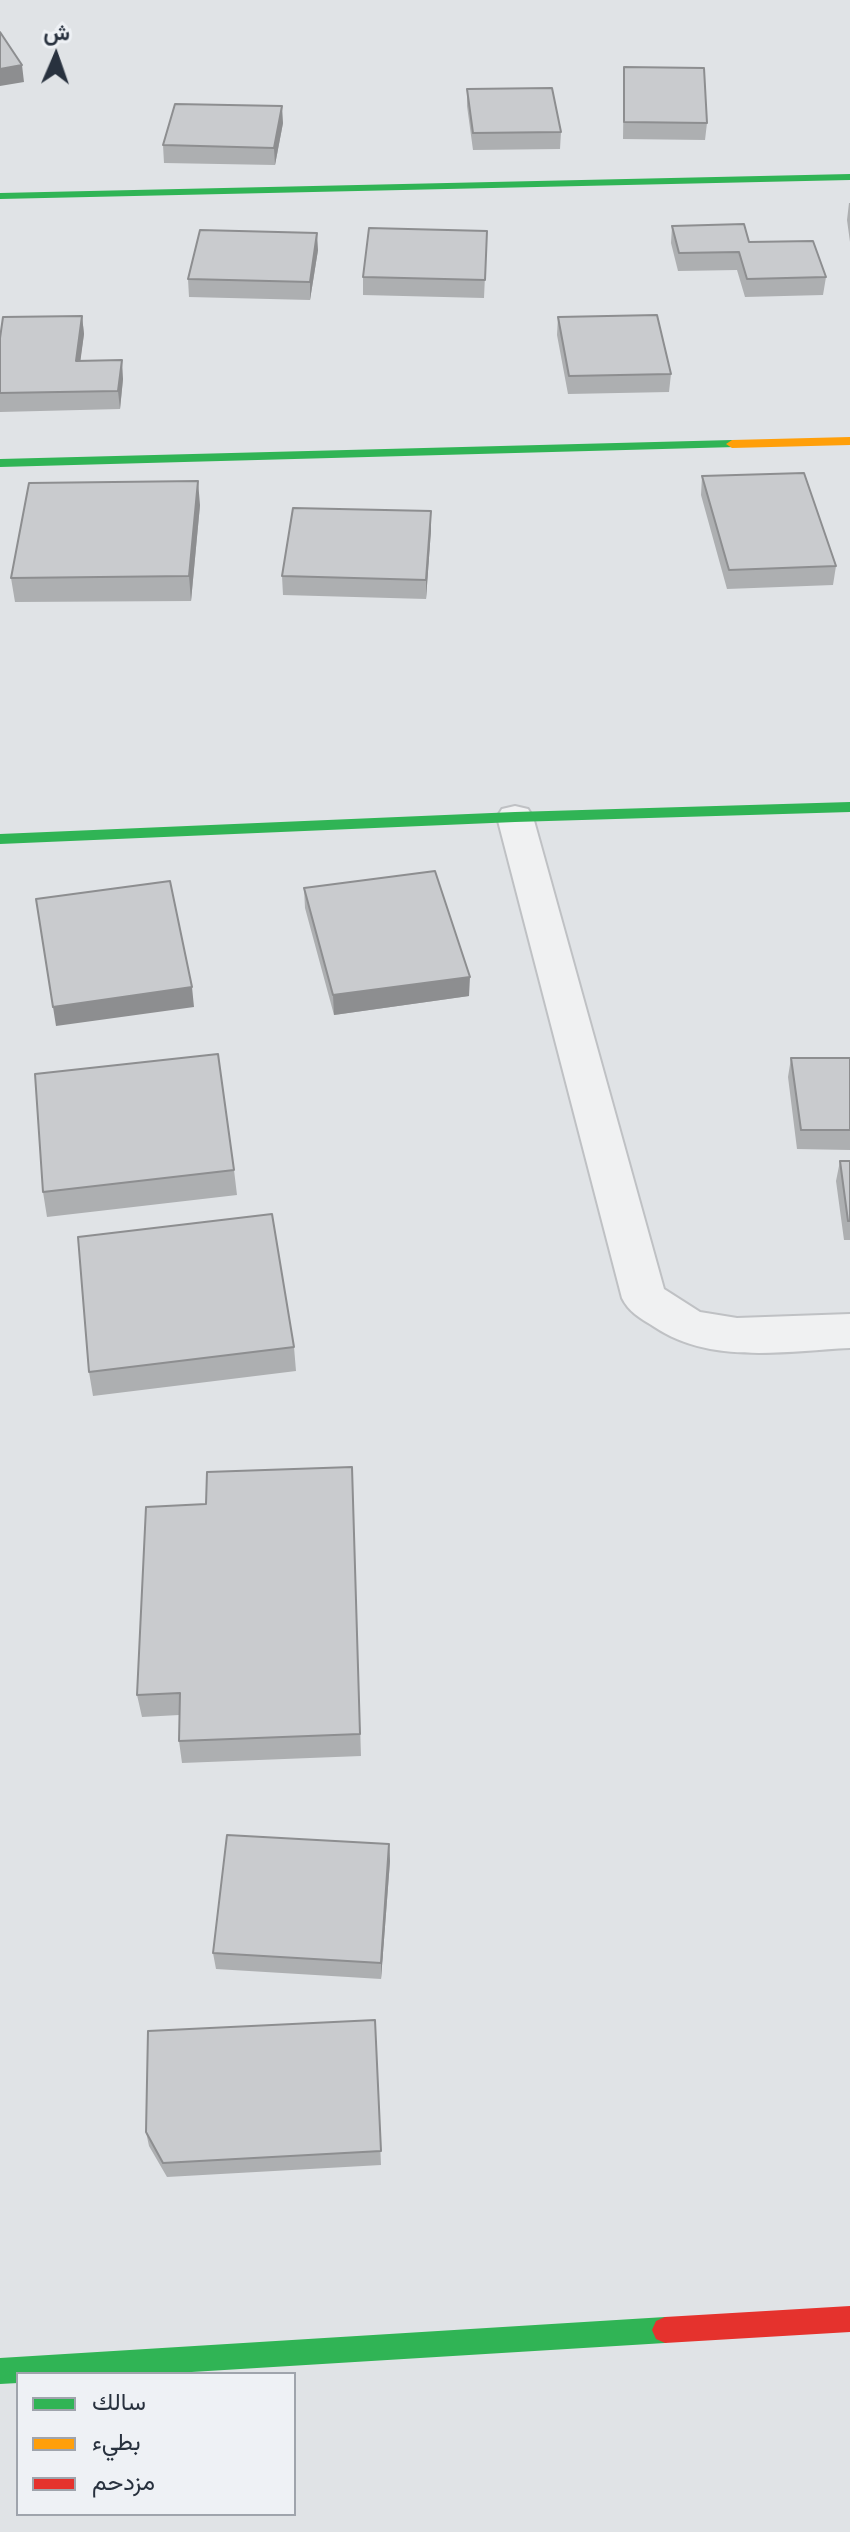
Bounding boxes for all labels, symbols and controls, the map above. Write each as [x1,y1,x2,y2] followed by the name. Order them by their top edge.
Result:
[16,16,96,96] north arrow
[43,17,71,46] text: ش
[16,2372,296,2516] legend
[92,2385,146,2417] text: سالك
[92,2425,141,2457] text: بطيء
[92,2465,155,2497] text: مزدحم

